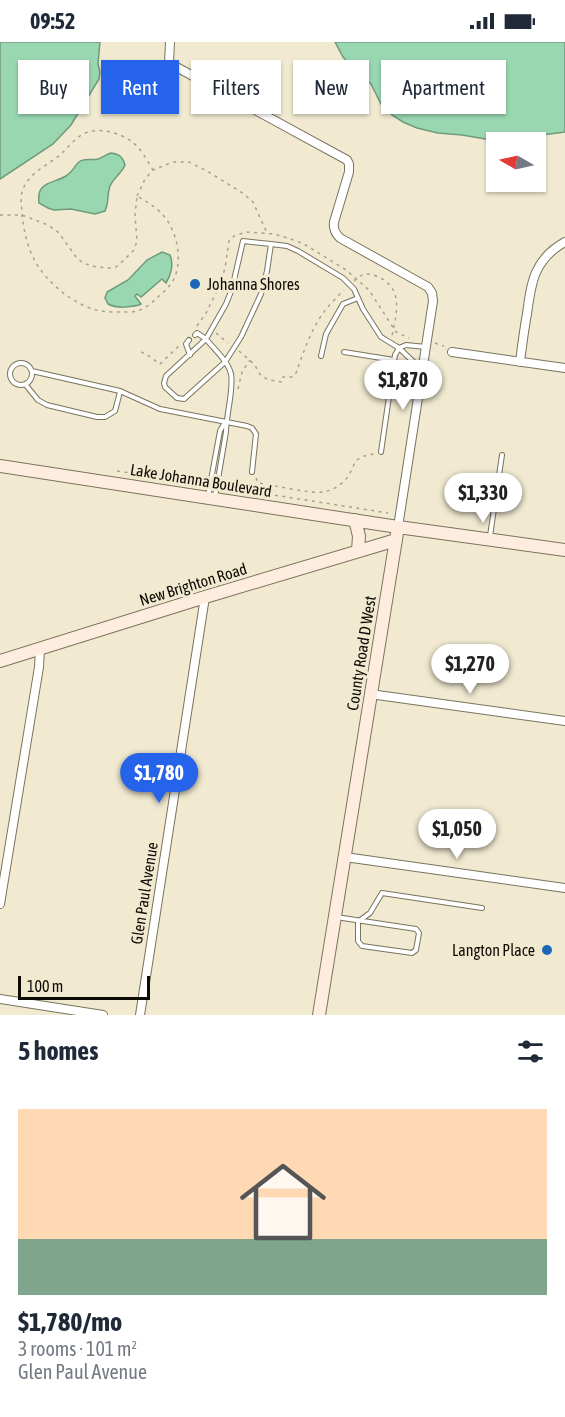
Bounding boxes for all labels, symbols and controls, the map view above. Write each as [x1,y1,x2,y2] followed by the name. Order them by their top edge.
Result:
[30,8,75,34] text: 09:52
[18,60,89,114] chip: Buy
[101,60,179,114] chip: Rent
[191,60,281,114] chip: Filters
[293,60,369,114] chip: New
[381,60,506,114] chip: Apartment
[486,132,546,192] north arrow
[486,132,546,192] map controls
[207,275,300,293] place label: Johanna Shores
[188,277,202,291] marker: Johanna Shores
[354,360,452,411] pin: $1,870
[378,368,428,391] text: $1,870
[129,460,273,500] street label: Lake Johanna Boulevard
[434,473,532,524] pin: $1,330
[458,481,508,504] text: $1,330
[137,559,249,610] street label: New Brighton Road
[343,594,380,712] street label: County Road D West
[421,644,519,695] pin: $1,270
[445,652,495,675] text: $1,270
[110,753,208,804] pin: $1,780
[134,761,184,784] text: $1,780
[408,809,506,860] pin: $1,050
[432,817,482,840] text: $1,050
[127,841,161,945] street label: Glen Paul Avenue
[452,941,535,960] place label: Langton Place
[540,943,554,957] marker: Langton Place
[18,973,150,1000] scale bar
[27,977,63,995] text: 100 m
[514,1035,547,1068] icon: filters
[18,1036,98,1066] text: 5 homes
[229,1148,337,1256] icon: home
[18,1307,122,1337] text: $1,780/mo
[18,1337,137,1360] text: 3 rooms · 101 m²
[18,1360,147,1383] text: Glen Paul Avenue

